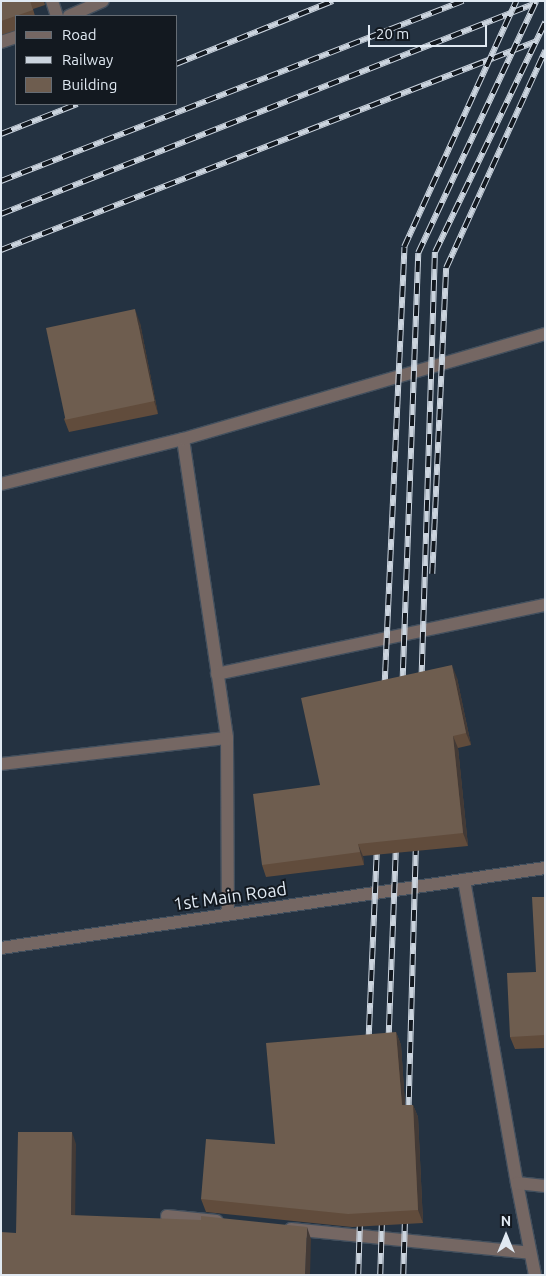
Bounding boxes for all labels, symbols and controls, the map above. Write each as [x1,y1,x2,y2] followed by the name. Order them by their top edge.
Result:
[15,15,178,105] legend
[371,15,490,47] scale bar
[376,25,409,42] text: 20 m
[62,26,97,43] text: Road
[62,51,113,68] text: Railway
[62,76,117,93] text: Building
[172,877,288,915] street label: 1st Main Road
[481,1211,531,1261] north arrow
[501,1213,511,1229] text: N

